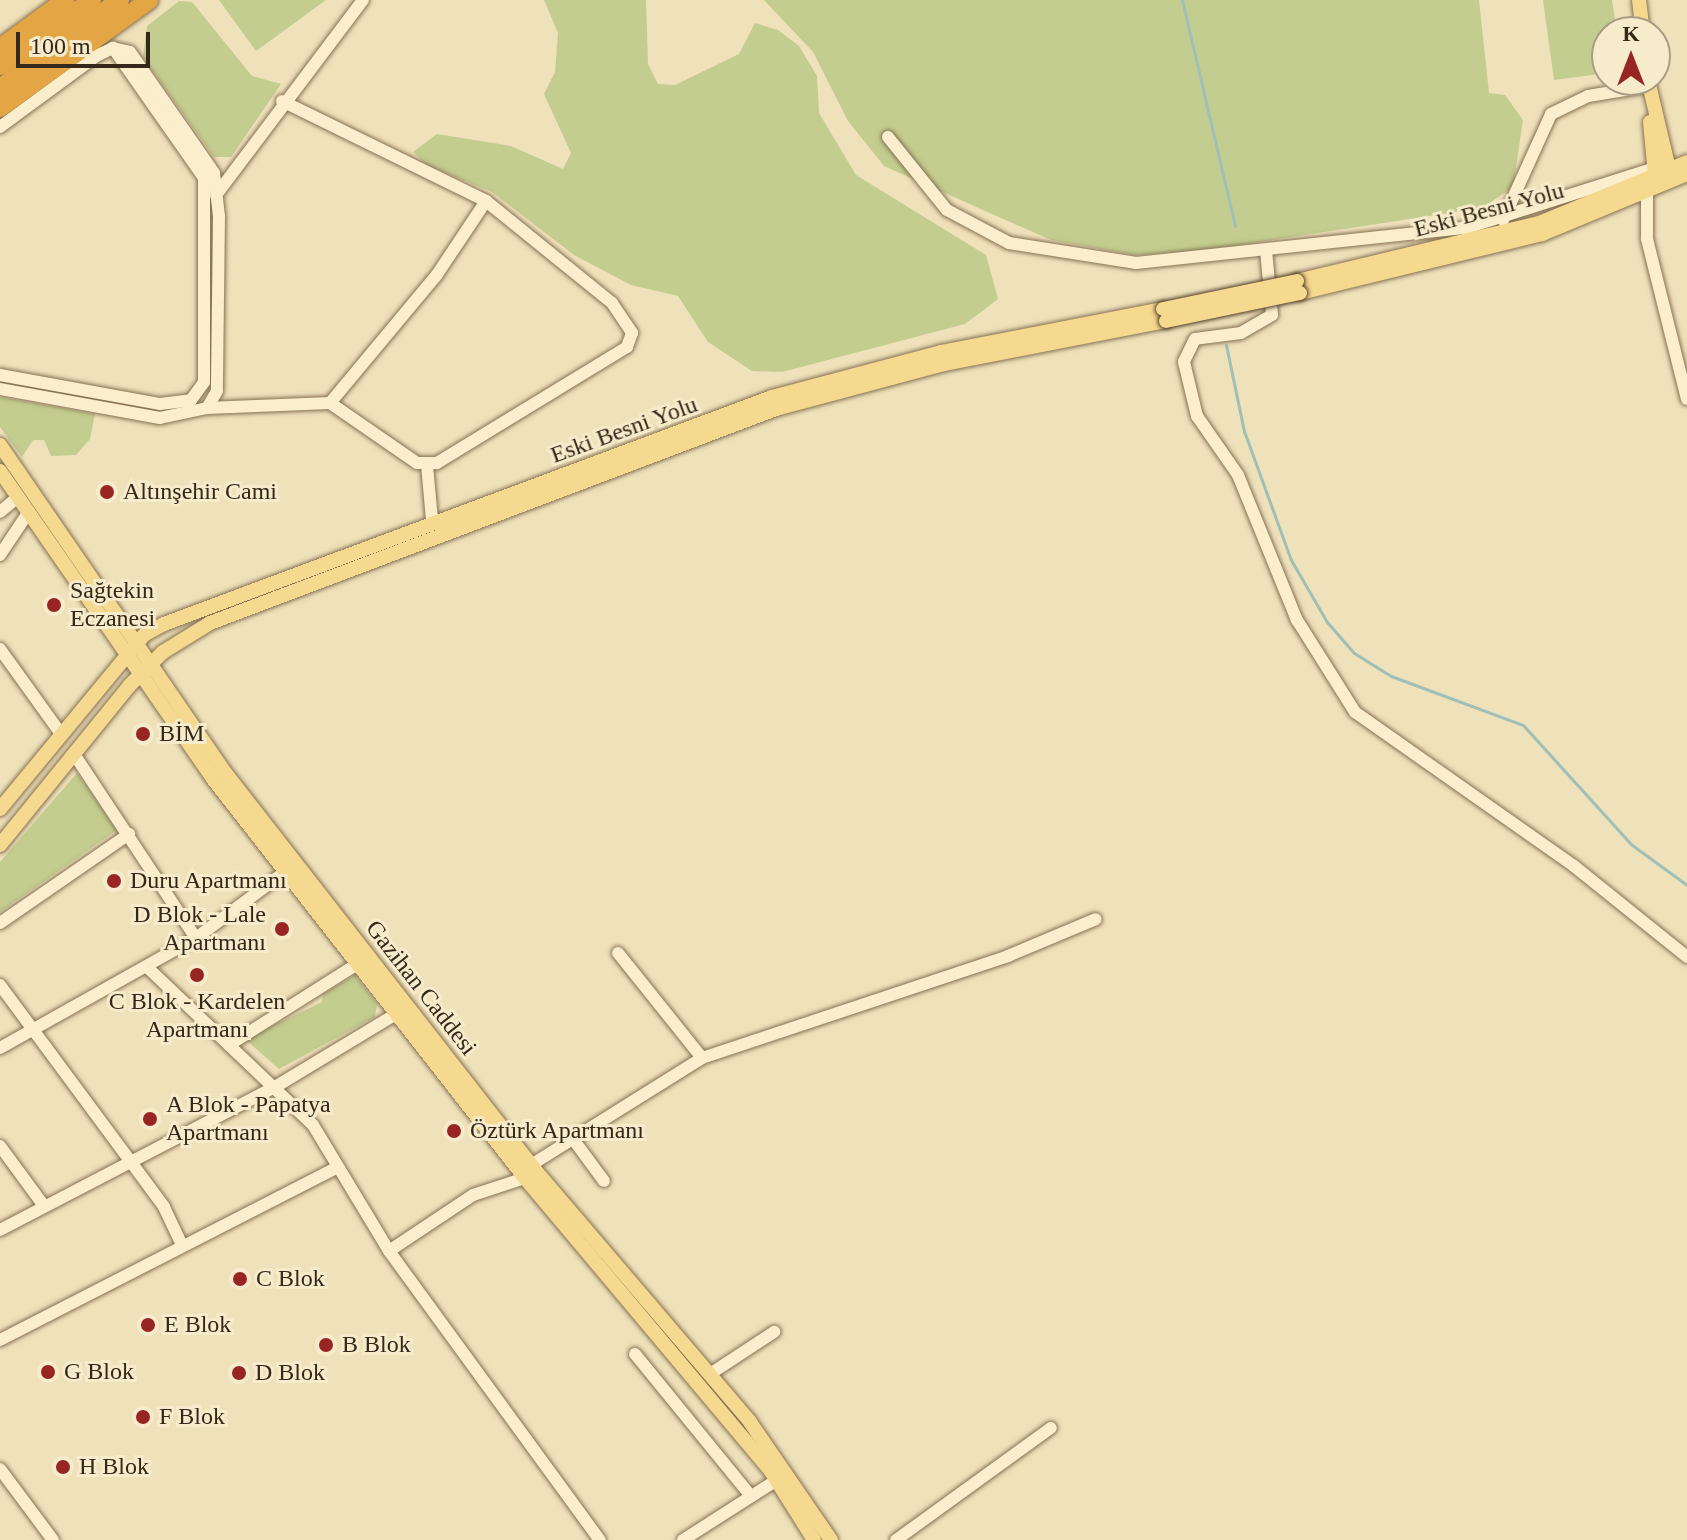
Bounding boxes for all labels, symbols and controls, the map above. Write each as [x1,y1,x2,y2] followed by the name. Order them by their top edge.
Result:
[20,16,154,66] scale bar
[1591,16,1671,96] north arrow
[1622,21,1640,46] text: K
[30,33,91,59] text: 100 m
[1410,176,1568,244] street label: Eski Besni Yolu
[546,390,702,470] street label: Eski Besni Yolu
[123,478,277,506] place label: Altınşehir Cami
[98,483,116,501] marker: Altınşehir Cami
[70,577,155,633] place label: Sağtekin Eczanesi
[45,596,63,614] marker: Sağtekin Eczanesi
[159,720,204,748] place label: BİM
[134,725,152,743] marker: BİM
[130,867,288,895] place label: Duru Apartmanı
[105,872,123,890] marker: Duru Apartmanı
[133,901,266,957] place label: D Blok - Lale Apartmanı
[359,915,483,1061] street label: Gazihan Caddesi
[273,920,291,938] marker: D Blok - Lale Apartmanı
[188,966,206,984] marker: C Blok - Kardelen Apartmanı
[109,988,285,1044] place label: C Blok - Kardelen Apartmanı
[166,1091,332,1147] place label: A Blok - Papatya Apartmanı
[141,1110,159,1128] marker: A Blok - Papatya Apartmanı
[470,1117,645,1145] place label: Öztürk Apartmanı
[445,1122,463,1140] marker: Öztürk Apartmanı
[256,1265,325,1293] place label: C Blok
[231,1270,249,1288] marker: C Blok
[164,1311,231,1339] place label: E Blok
[139,1316,157,1334] marker: E Blok
[342,1331,411,1359] place label: B Blok
[317,1336,335,1354] marker: B Blok
[64,1358,134,1386] place label: G Blok
[255,1359,325,1387] place label: D Blok
[39,1363,57,1381] marker: G Blok
[230,1364,248,1382] marker: D Blok
[159,1403,225,1431] place label: F Blok
[134,1408,152,1426] marker: F Blok
[79,1453,149,1481] place label: H Blok
[54,1458,72,1476] marker: H Blok

